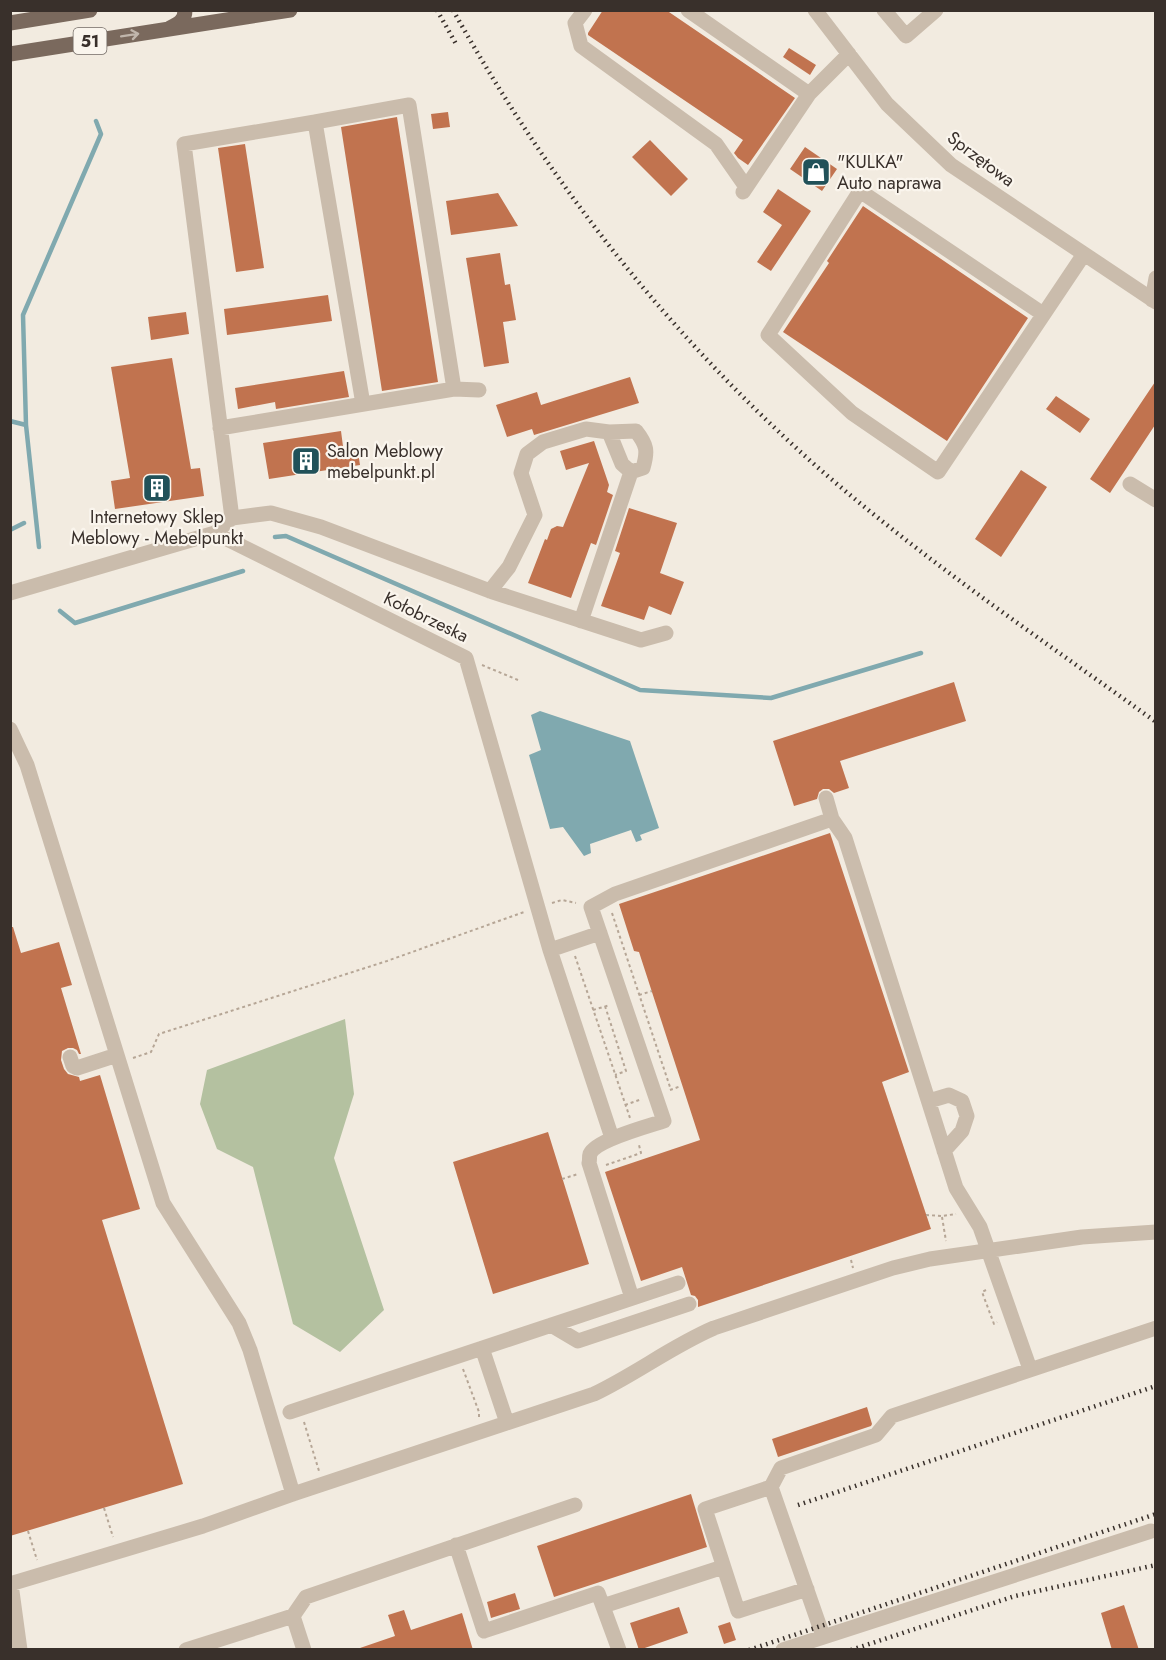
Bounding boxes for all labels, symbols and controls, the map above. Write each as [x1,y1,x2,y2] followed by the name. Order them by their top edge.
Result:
[74,28,106,54] road number: 51
[120,29,140,40] one-way arrow
[942,125,1020,193] street label: Sprzętowa
[837,149,942,196] place label: "KULKA" Auto naprawa
[800,156,832,188] shop icon: "KULKA" Auto naprawa
[327,438,443,485] place label: Salon Meblowy mebelpunkt.pl
[290,445,322,477] building icon: Salon Meblowy mebelpunkt.pl
[141,472,173,504] building icon: Internetowy Sklep Meblowy - Mebelpunkt
[71,504,244,551] place label: Internetowy Sklep Meblowy - Mebelpunkt
[379,585,473,649] street label: Kołobrzeska

